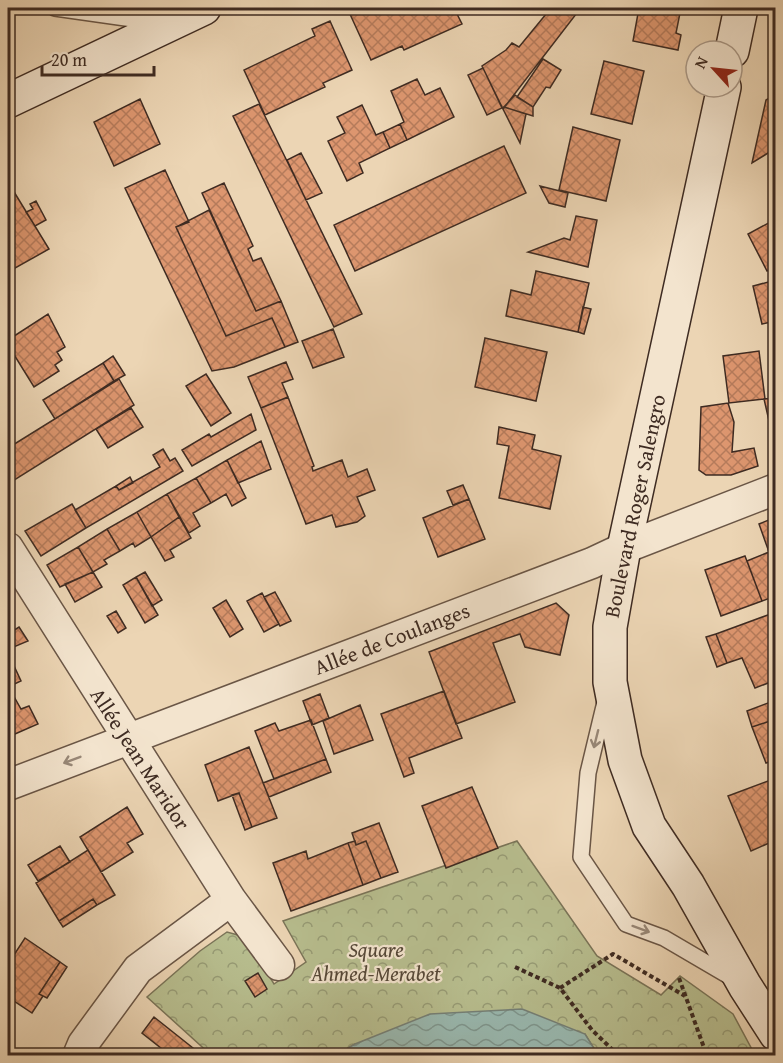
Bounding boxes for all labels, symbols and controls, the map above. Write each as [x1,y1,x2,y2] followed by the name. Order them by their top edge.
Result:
[42,39,154,77] scale bar
[684,39,744,99] north arrow
[51,46,87,73] text: 20 m
[688,52,714,72] text: N
[596,391,673,620] street label: Boulevard Roger Salengro
[310,595,474,682] street label: Allée de Coulanges
[83,682,198,836] street label: Allée Jean Maridor
[590,729,601,748] one-way arrow
[63,756,82,767] one-way arrow
[631,925,650,936] one-way arrow
[310,934,441,989] park label: Square Ahmed-Merabet

